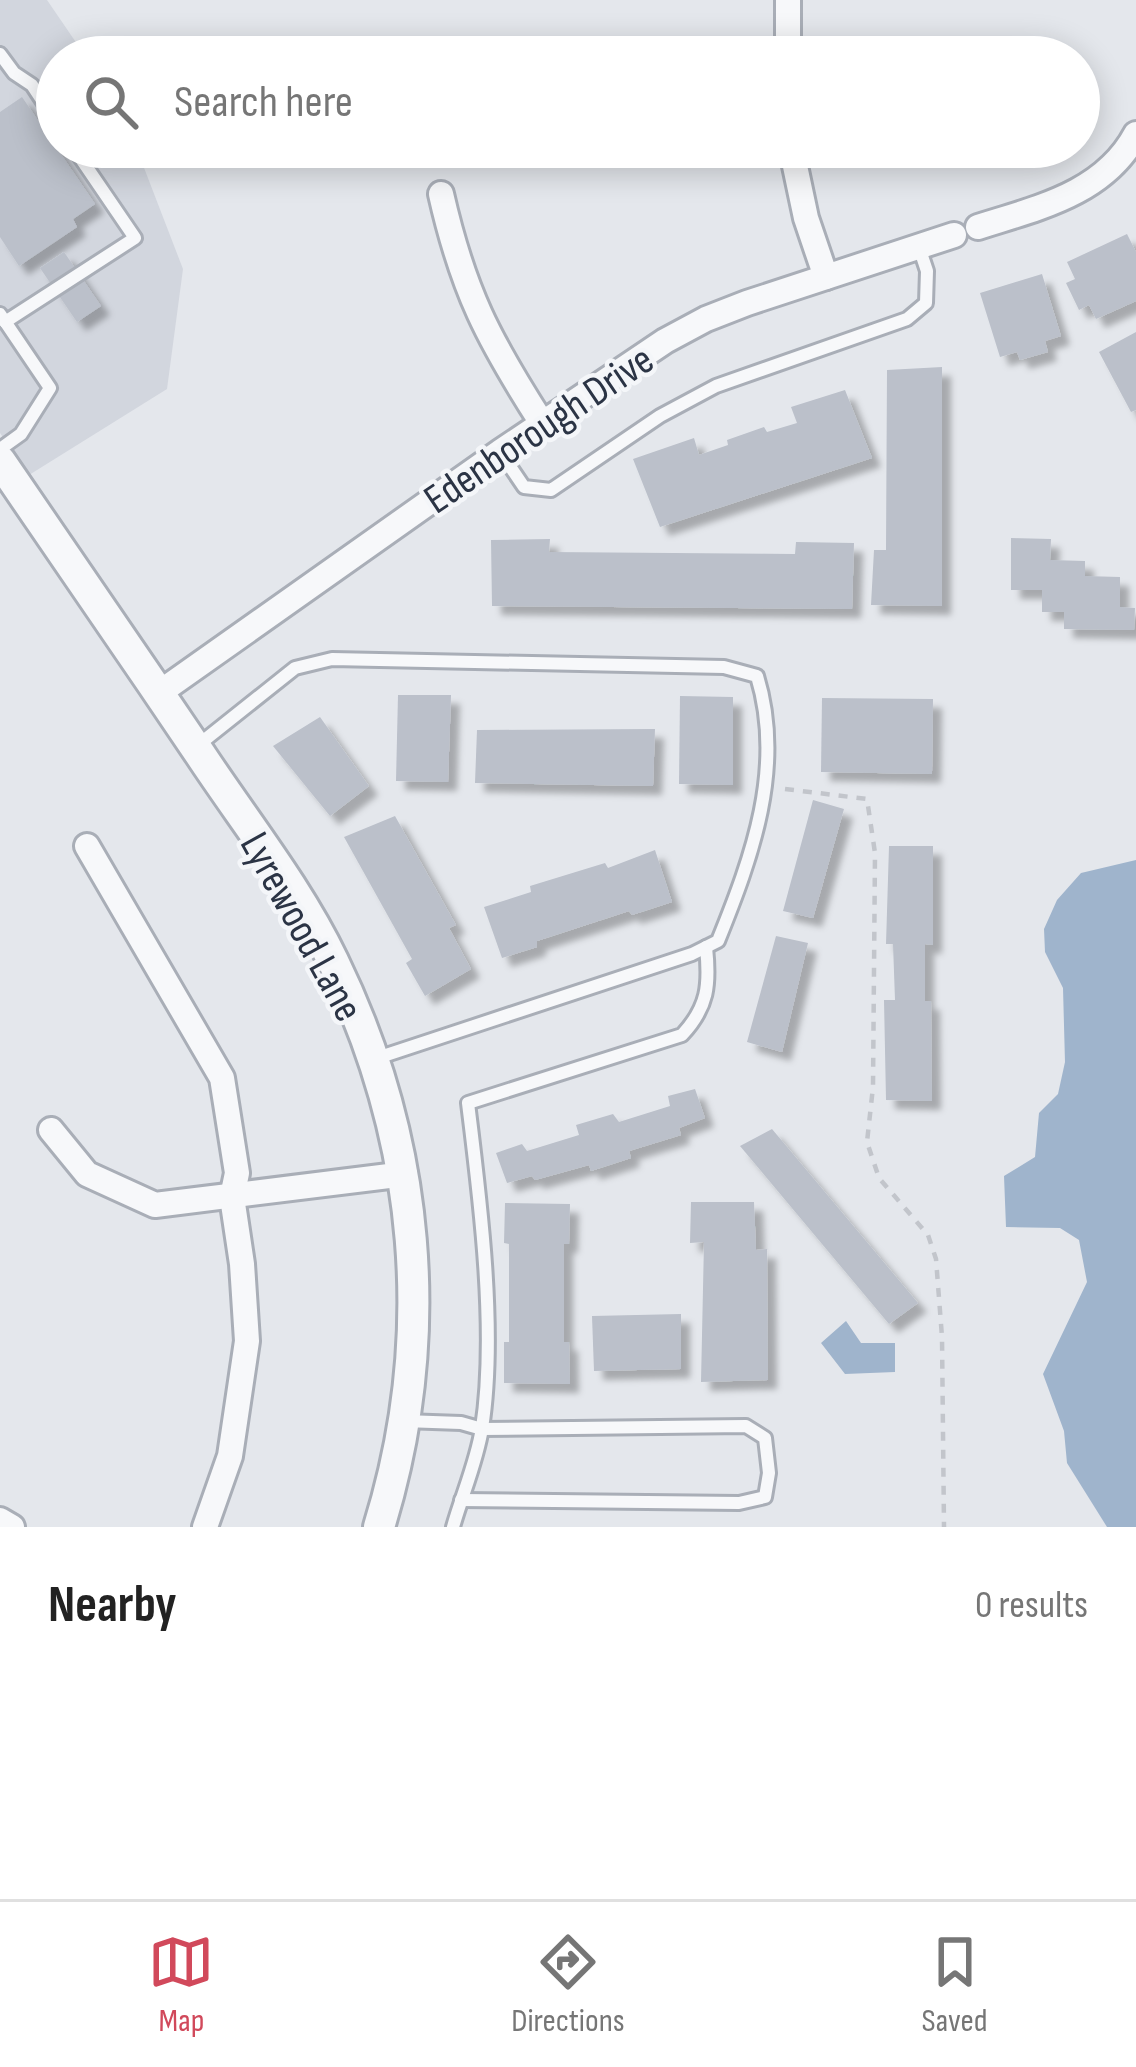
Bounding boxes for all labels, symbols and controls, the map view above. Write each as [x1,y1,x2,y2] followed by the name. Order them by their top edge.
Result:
[36,36,1100,168] search box
[78,69,144,135] icon: search
[174,75,353,130] text: Search here
[415,335,664,525] street label: Edenborough Drive
[228,824,374,1031] street label: Lyrewood Lane
[48,1575,177,1636] text: Nearby
[975,1582,1088,1629] text: 0 results
[148,1929,214,2041] tab: Map
[511,1929,625,2041] tab: Directions
[921,1929,988,2041] tab: Saved

